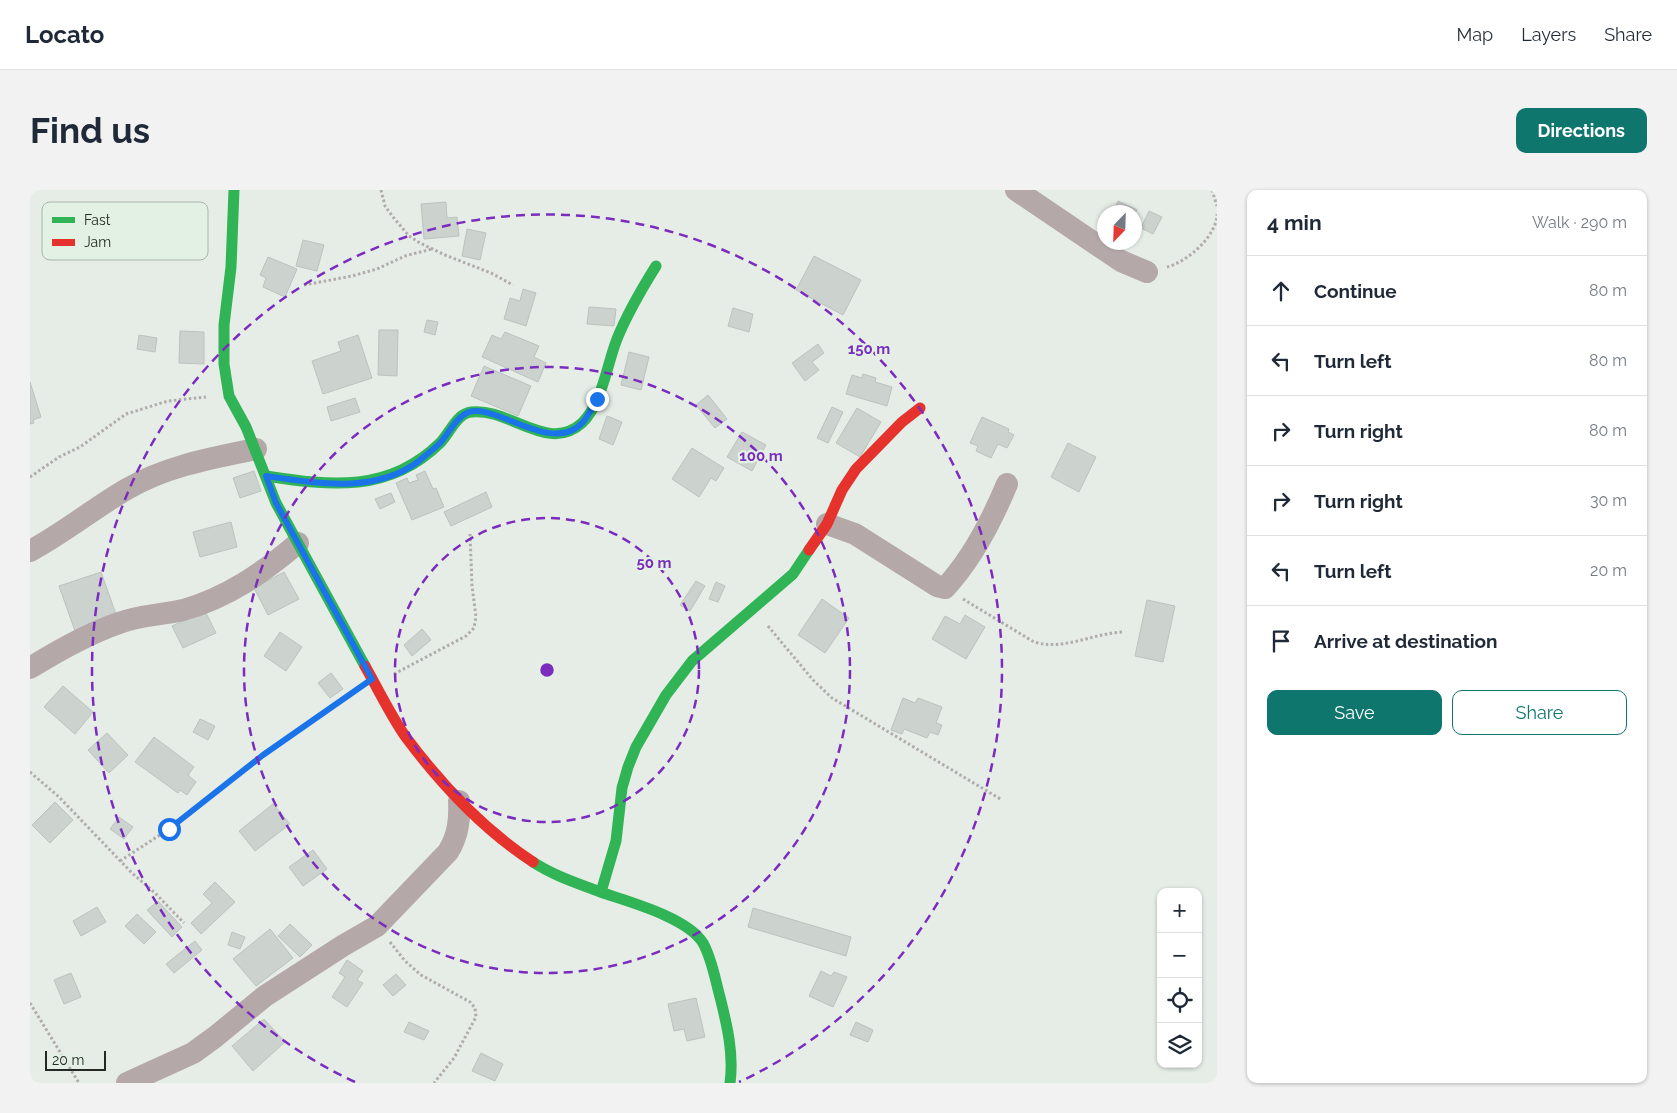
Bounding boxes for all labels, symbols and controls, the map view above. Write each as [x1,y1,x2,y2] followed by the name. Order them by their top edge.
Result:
[25,20,104,49] text: Locato
[1457,24,1493,45] text: Map
[1521,24,1576,45] text: Layers
[1604,24,1652,45] text: Share
[1516,108,1647,153] button: Directions
[30,110,150,151] text: Find us
[42,202,208,260] legend
[1097,205,1142,250] north arrow
[1267,210,1322,235] text: 4 min
[84,212,111,228] text: Fast
[1532,213,1627,232] text: Walk · 290 m
[84,234,111,250] text: Jam
[1267,277,1295,305] icon: ahead
[1314,280,1397,302] text: Continue
[1589,281,1627,300] text: 80 m
[848,340,890,358] text: 150 m
[1267,347,1295,375] icon: left
[1314,350,1391,372] text: Turn left
[1589,351,1627,370] text: 80 m
[586,388,609,411] route end
[1267,417,1295,445] icon: right
[1314,420,1403,442] text: Turn right
[1589,421,1627,440] text: 80 m
[739,447,783,465] text: 100 m
[1267,487,1295,515] icon: right
[1314,490,1403,512] text: Turn right
[1590,491,1627,510] text: 30 m
[636,554,672,572] text: 50 m
[1267,557,1295,585] icon: left
[1314,560,1391,582] text: Turn left
[1590,561,1627,580] text: 20 m
[1267,627,1295,655] icon: arrive
[1314,630,1498,652] text: Arrive at destination
[538,661,556,679] centre of rings
[1267,690,1442,735] button: Save
[1452,690,1627,735] button: Share
[158,818,181,841] route start
[1157,888,1202,1068] map controls
[1157,888,1202,933] button: +
[1157,933,1202,978] button: −
[1157,978,1202,1023] button: locate
[1157,1023,1202,1068] button: layers
[45,1048,106,1071] scale bar
[52,1052,84,1068] text: 20 m

